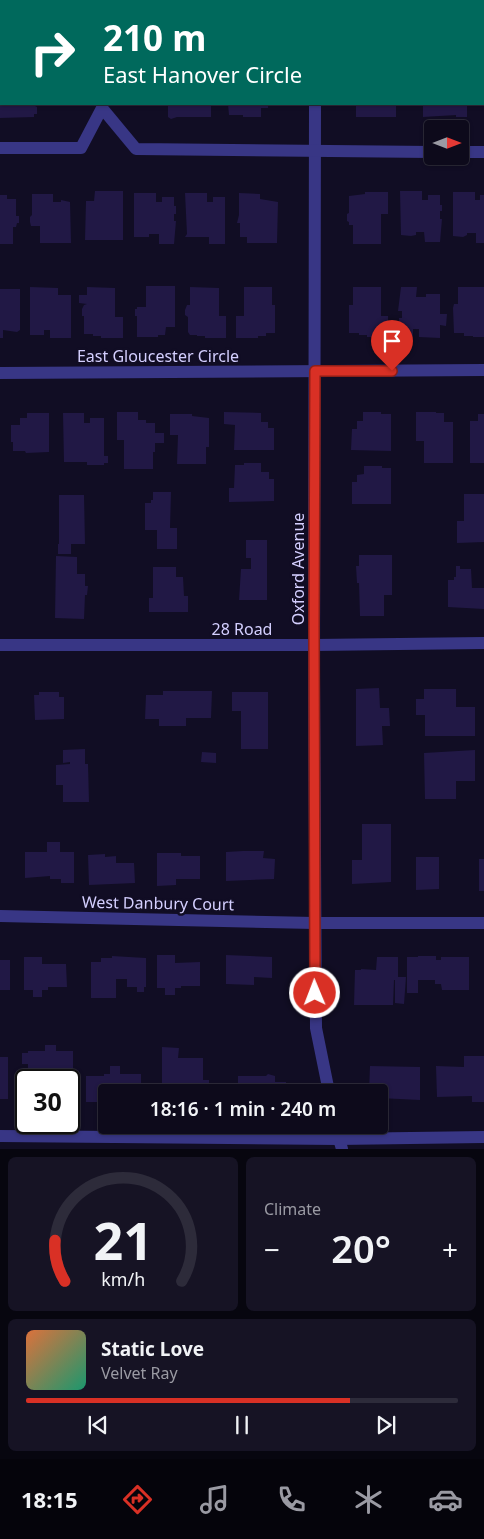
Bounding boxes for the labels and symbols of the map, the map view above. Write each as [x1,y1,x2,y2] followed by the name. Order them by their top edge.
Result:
[424,120,469,165] north arrow
[371,320,413,371] pin
[77,345,239,367] street label: East Gloucester Circle
[287,513,309,625] street label: Oxford Avenue
[212,618,272,640] street label: 28 Road
[82,891,235,915] street label: West Danbury Court
[288,966,340,1018] position arrow
[15,1069,80,1134] speed limit sign: 30

